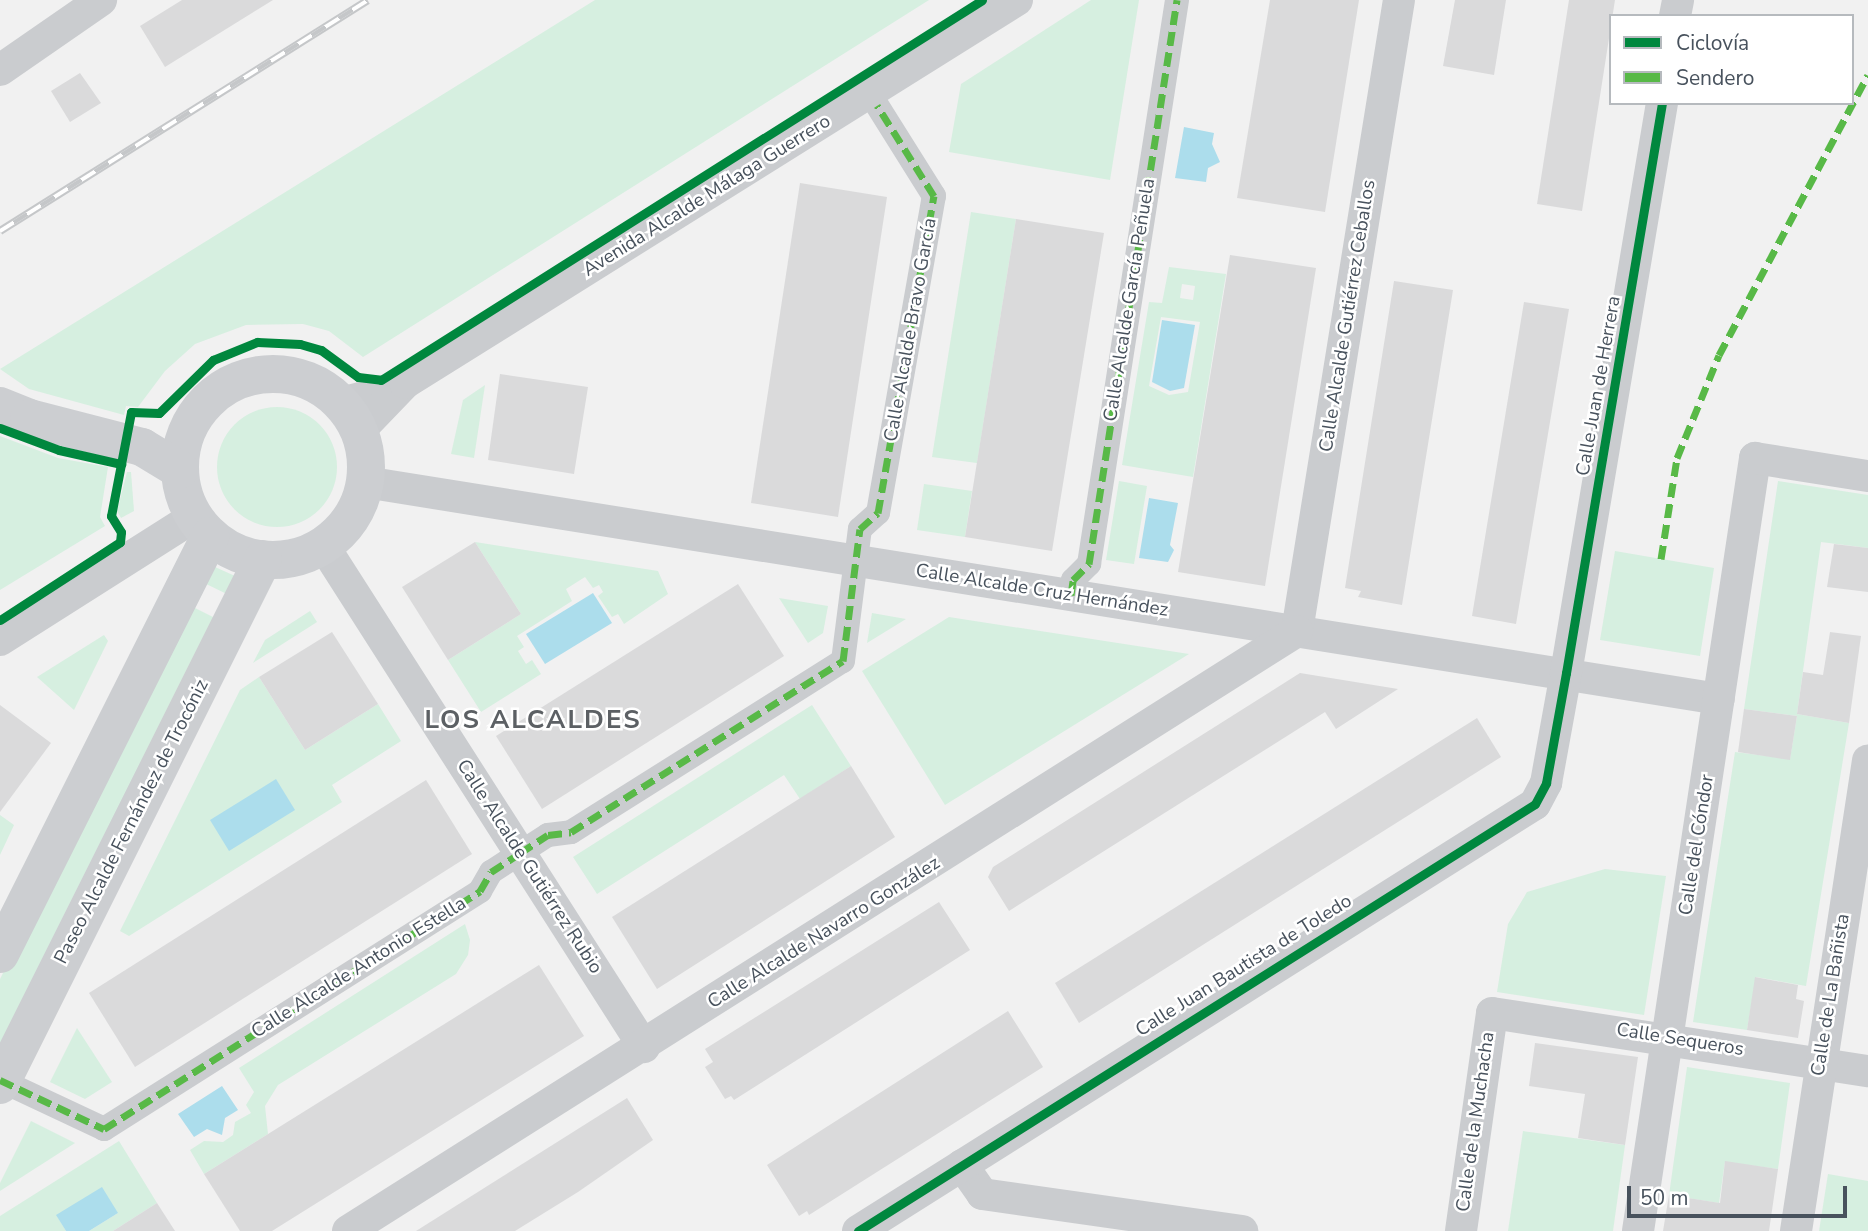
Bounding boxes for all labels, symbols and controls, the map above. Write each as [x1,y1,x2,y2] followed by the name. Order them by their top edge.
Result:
[1609,14,1854,105] legend
[1676,29,1749,57] text: Ciclovía
[1676,64,1755,92] text: Sendero
[579,110,835,282] street label: Avenida Alcalde Málaga Guerrero
[1099,177,1161,423] street label: Calle Alcalde García Peñuela
[1315,178,1381,454] street label: Calle Alcalde Gutiérrez Ceballos
[880,216,942,444] street label: Calle Alcalde Bravo García
[1572,294,1626,478] street label: Calle Juan de Herrera
[914,560,1170,622] street label: Calle Alcalde Cruz Hernández
[50,676,214,968] street label: Paseo Alcalde Fernández de Trocóniz
[426,704,640,736] district label: LOS ALCALDES
[451,756,607,978] street label: Calle Alcalde Gutiérrez Rubio
[1675,773,1719,917] street label: Calle del Cóndor
[704,852,944,1014] street label: Calle Alcalde Navarro González
[1132,890,1356,1042] street label: Calle Juan Bautista de Toledo
[247,892,471,1044] street label: Calle Alcalde Antonio Estella
[1807,912,1855,1078] street label: Calle de La Bañista
[1615,1019,1745,1061] street label: Calle Sequeros
[1452,1031,1500,1213] street label: Calle de la Muchacha
[1630,1172,1850,1216] scale bar
[1640,1184,1689,1212] text: 50 m

